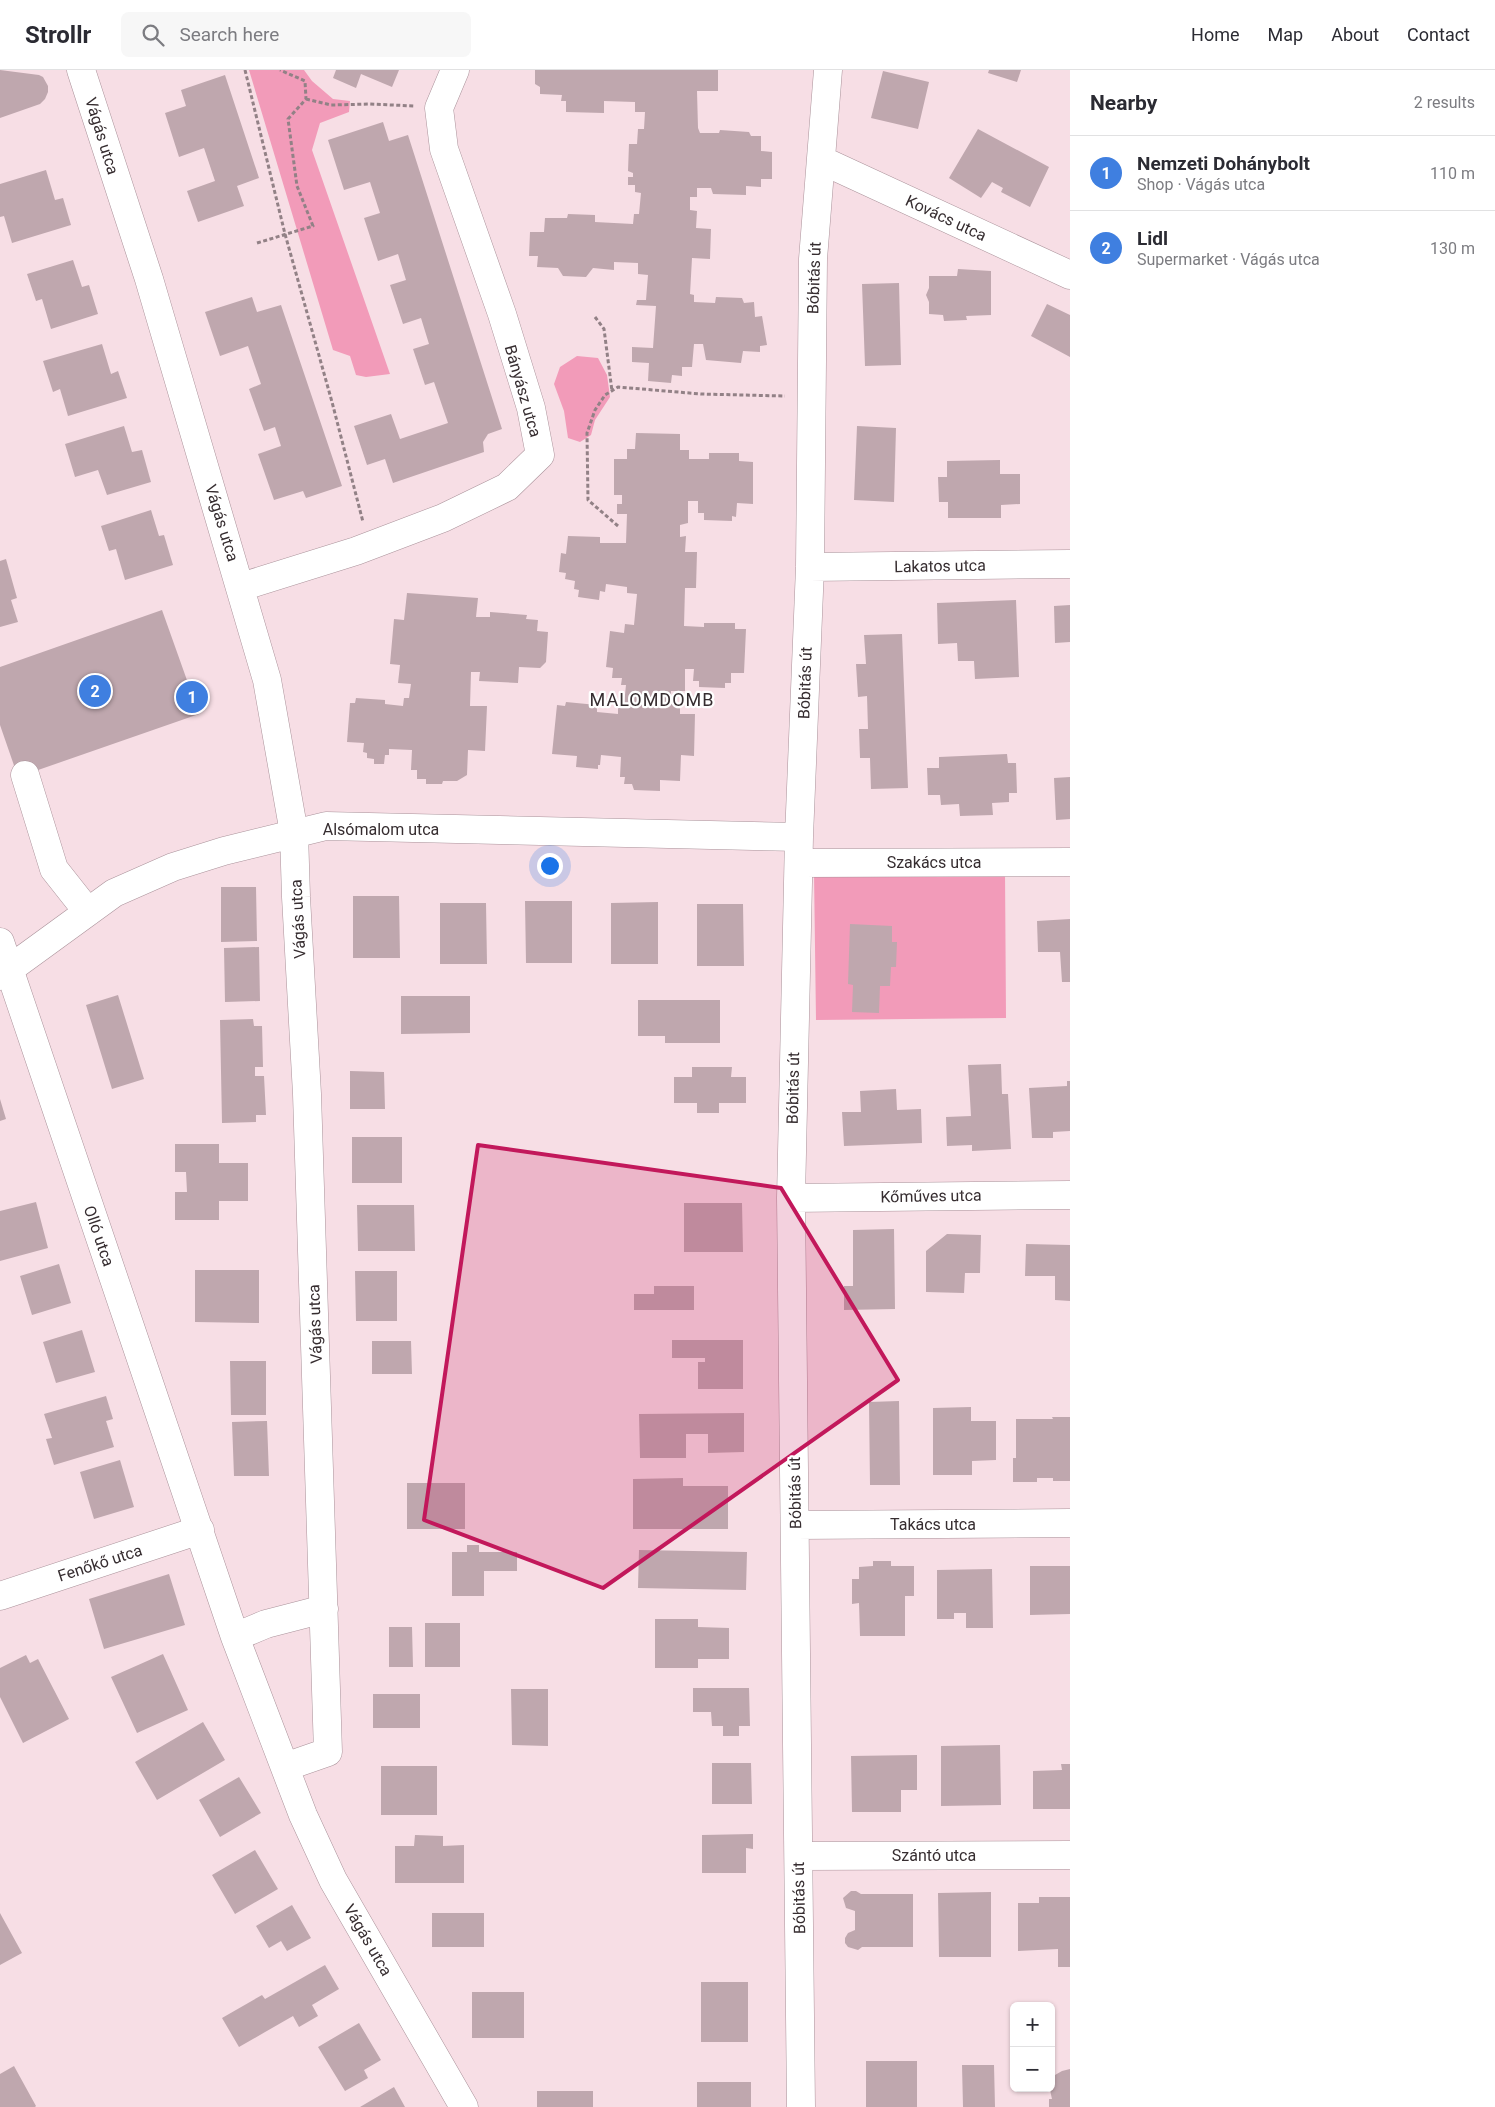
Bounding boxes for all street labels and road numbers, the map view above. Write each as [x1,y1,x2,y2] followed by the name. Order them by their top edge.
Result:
[81,95,123,177] street label: Vágás utca
[903,191,989,245] street label: Kovács utca
[803,242,825,314] street label: Bóbitás út
[501,343,545,439] street label: Bányász utca
[201,482,243,564] street label: Vágás utca
[894,556,986,576] street label: Lakatos utca
[794,647,816,719] street label: Bóbitás út
[323,820,439,839] street label: Alsómalom utca
[887,853,981,872] street label: Szakács utca
[286,879,310,959] street label: Vágás utca
[783,1052,803,1124] street label: Bóbitás út
[880,1186,982,1206] street label: Kőműves utca
[80,1203,118,1269] street label: Olló utca
[304,1284,326,1364] street label: Vágás utca
[785,1457,805,1529] street label: Bóbitás út
[890,1515,976,1534] street label: Takács utca
[55,1540,145,1586] street label: Fenőkő utca
[892,1846,976,1865] street label: Szántó utca
[789,1862,809,1934] street label: Bóbitás út
[340,1901,396,1979] street label: Vágás utca

